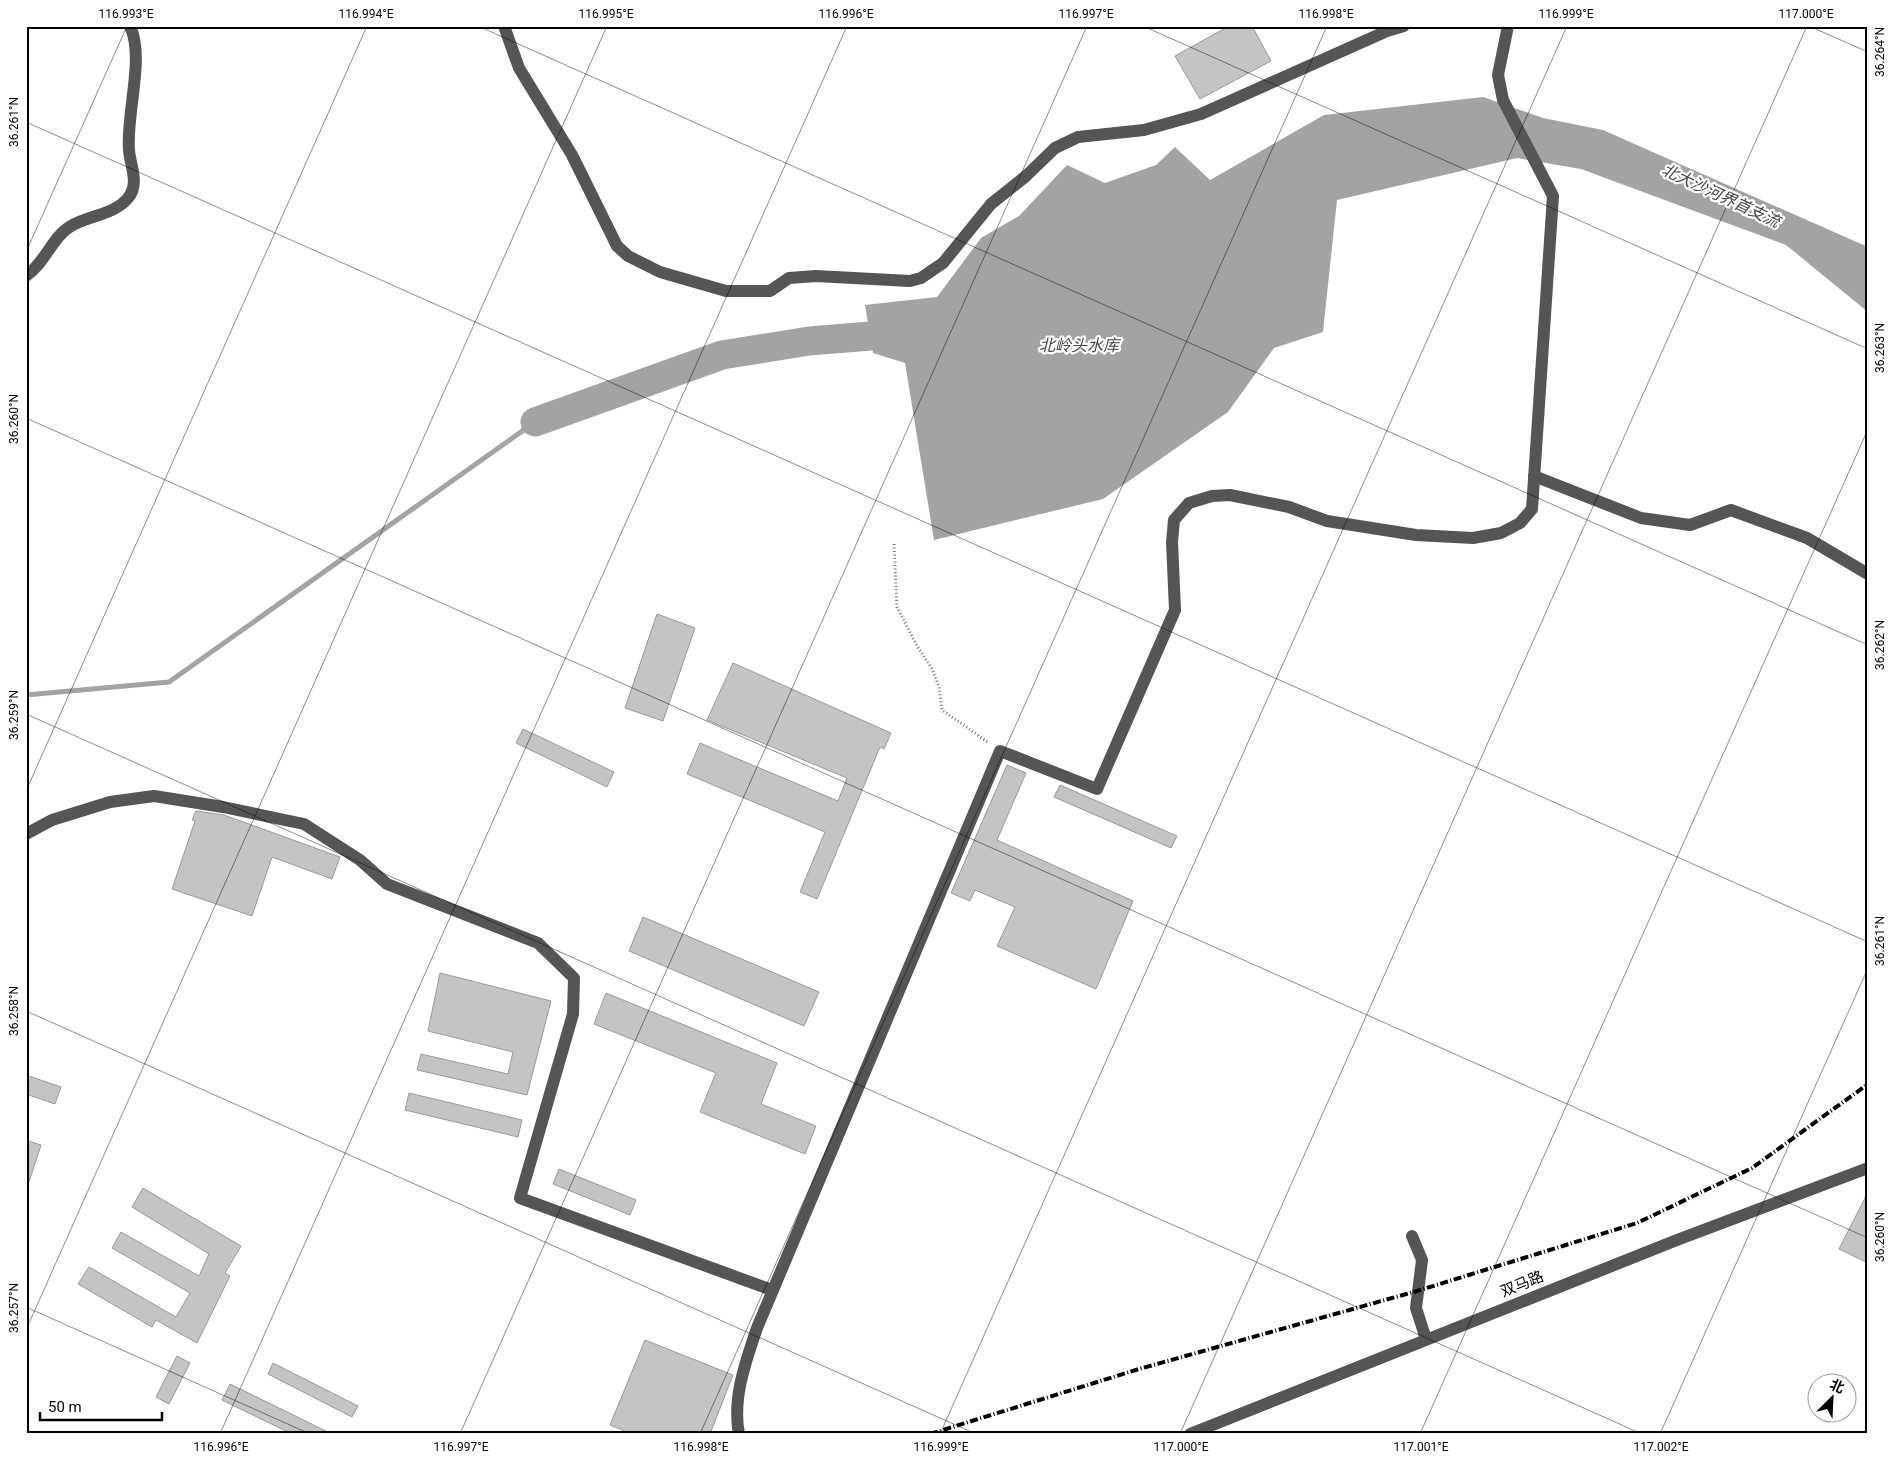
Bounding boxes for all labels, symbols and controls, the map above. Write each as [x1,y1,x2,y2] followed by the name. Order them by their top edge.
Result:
[99,7,154,21] text: 116.993°E
[339,7,394,21] text: 116.994°E
[579,7,634,21] text: 116.995°E
[819,7,874,21] text: 116.996°E
[1059,7,1114,21] text: 116.997°E
[1299,7,1354,21] text: 116.998°E
[1539,7,1594,21] text: 116.999°E
[1779,7,1834,21] text: 117.000°E
[1873,27,1887,77] text: 36.264°N
[7,97,21,147] text: 36.261°N
[1659,160,1785,232] water label: 北大沙河界首支流
[1873,323,1887,373] text: 36.263°N
[1039,336,1122,355] water label: 北岭头水库
[7,394,21,444] text: 36.260°N
[1873,620,1887,670] text: 36.262°N
[7,690,21,740] text: 36.259°N
[1873,916,1887,966] text: 36.261°N
[7,986,21,1036] text: 36.258°N
[1873,1212,1887,1262] text: 36.260°N
[1498,1267,1546,1301] street label: 双马路
[7,1283,21,1333] text: 36.257°N
[1806,1372,1856,1422] north arrow
[1828,1376,1847,1396] text: 北
[40,1390,162,1422] scale bar
[48,1398,82,1416] text: 50 m
[194,1440,249,1454] text: 116.996°E
[434,1440,489,1454] text: 116.997°E
[674,1440,729,1454] text: 116.998°E
[914,1440,969,1454] text: 116.999°E
[1154,1440,1209,1454] text: 117.000°E
[1394,1440,1449,1454] text: 117.001°E
[1634,1440,1689,1454] text: 117.002°E

